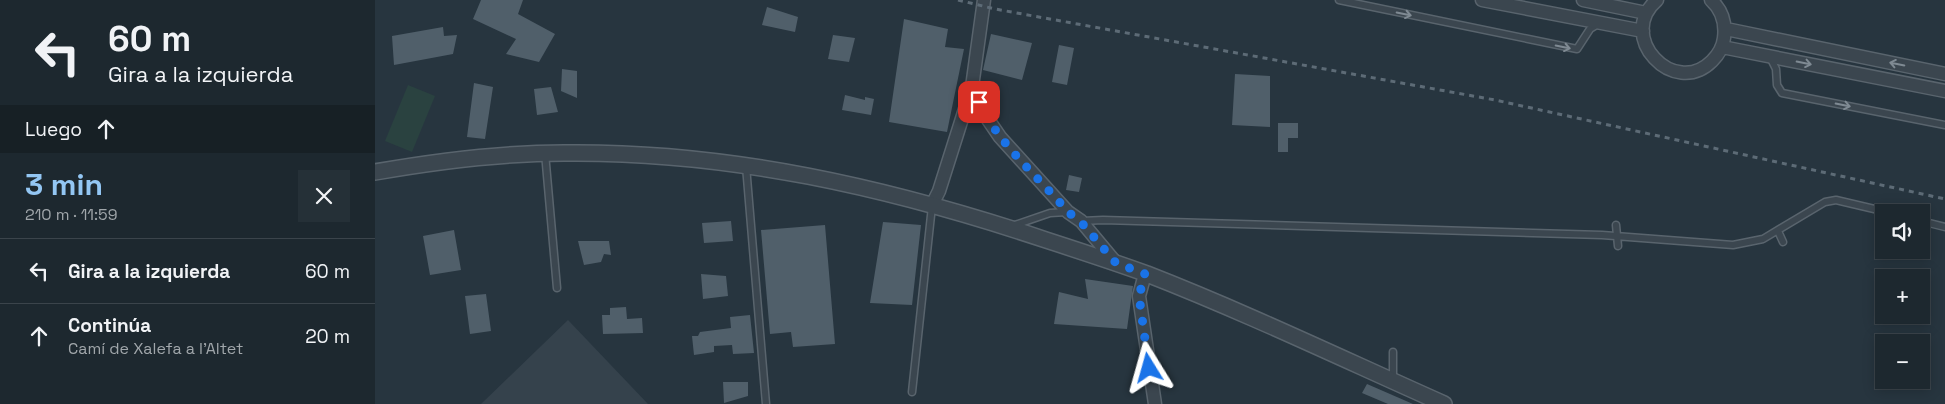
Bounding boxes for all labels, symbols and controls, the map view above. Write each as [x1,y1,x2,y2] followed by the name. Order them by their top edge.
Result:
[1396,9,1412,19] one-way arrow
[108,17,191,61] text: 60 m
[25,20,90,85] icon: left
[1555,42,1571,52] one-way arrow
[1795,59,1811,69] one-way arrow
[1890,59,1906,68] one-way arrow
[108,60,293,88] text: Gira a la izquierda
[958,81,1000,123] pin
[965,88,993,116] icon: arrive
[1834,101,1850,111] one-way arrow
[92,115,120,143] icon: ahead
[25,117,82,142] text: Luego
[25,165,103,204] text: 3 min
[298,170,350,222] button: close
[25,204,117,225] text: 210 m · 11:59
[1875,204,1930,389] map controls
[1875,204,1930,259] button: sound
[25,257,53,285] icon: left
[68,259,230,284] text: Gira a la izquierda
[305,259,350,284] text: 60 m
[1875,269,1930,324] button: +
[68,313,151,338] text: Continúa
[25,322,53,350] icon: ahead
[305,324,350,349] text: 20 m
[1875,334,1930,389] button: −
[68,338,243,359] text: Camí de Xalefa a l'Altet
[1122,341,1174,393] position arrow

